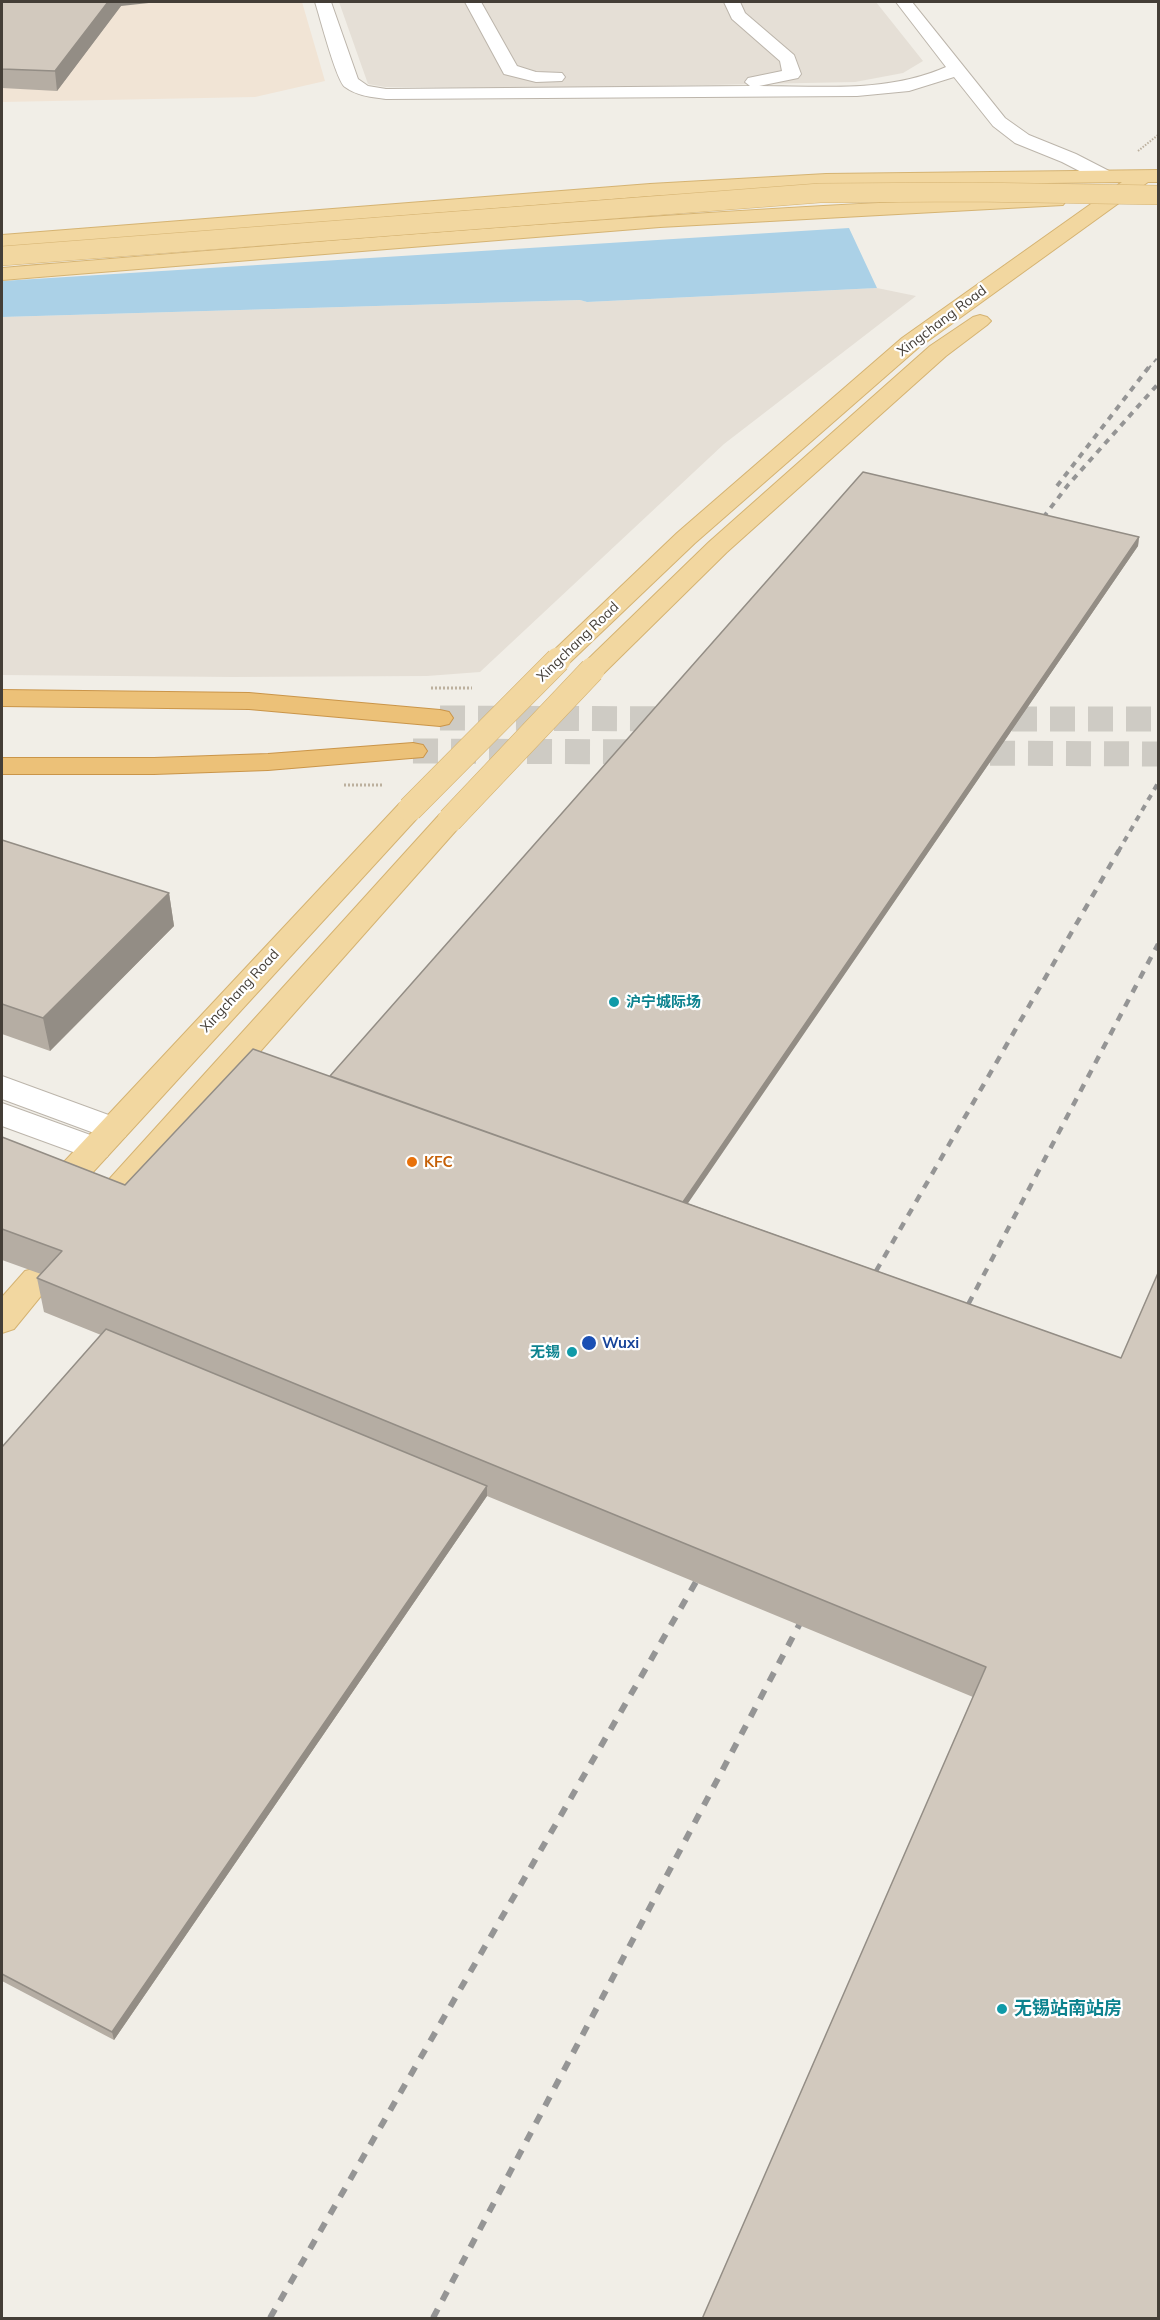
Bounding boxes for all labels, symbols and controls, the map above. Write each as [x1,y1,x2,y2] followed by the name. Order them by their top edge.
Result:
[894,282,990,360] street label: Xingchang Road
[534,599,622,685] street label: Xingchang Road
[197,946,283,1036] street label: Xingchang Road
[626,993,701,1011] place label: 沪宁城际场
[607,995,621,1009] marker: 沪宁城际场
[424,1153,453,1171] place label: KFC
[405,1155,419,1169] marker: KFC
[580,1334,598,1352] marker: Wuxi
[602,1334,639,1352] place label: Wuxi
[530,1343,560,1361] place label: 无锡
[565,1345,579,1359] marker: 无锡
[1014,1998,1122,2020] place label: 无锡站南站房
[995,2002,1009,2016] marker: 无锡站南站房

